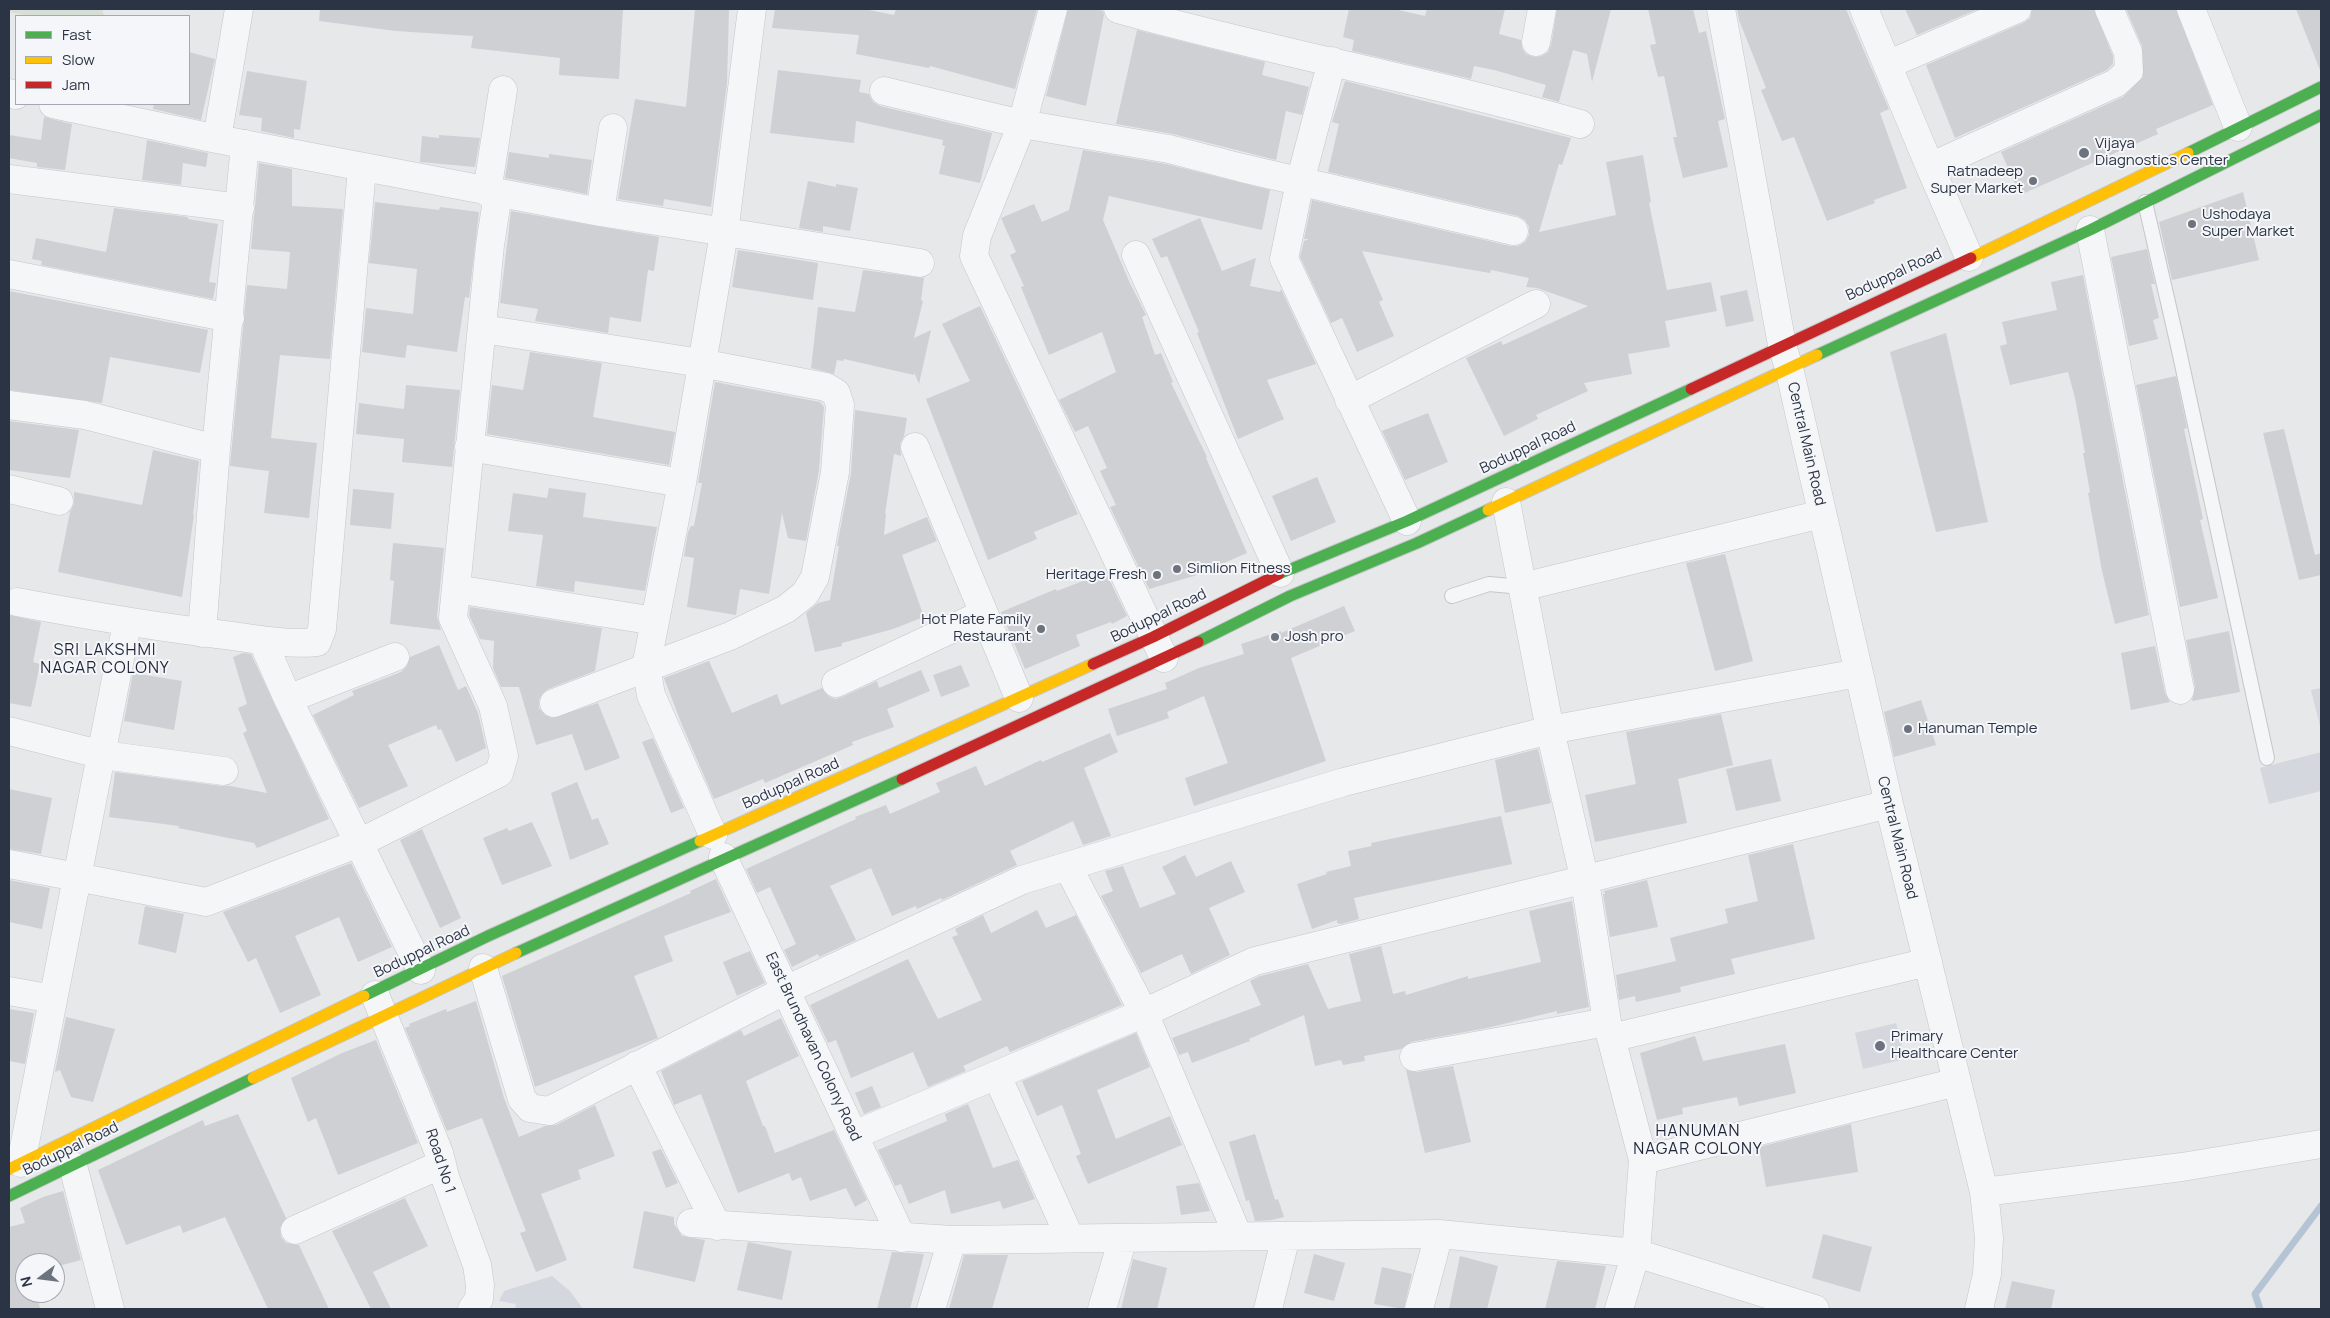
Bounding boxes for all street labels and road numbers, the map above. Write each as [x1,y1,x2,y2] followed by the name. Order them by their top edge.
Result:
[1843,245,1945,305] street label: Boduppal Road
[1783,381,1829,507] street label: Central Main Road
[1477,418,1579,478] street label: Boduppal Road
[1108,585,1210,647] street label: Boduppal Road
[740,755,842,813] street label: Boduppal Road
[1873,775,1921,901] street label: Central Main Road
[371,922,473,982] street label: Boduppal Road
[761,950,865,1144] street label: East Brundhavan Colony Road
[20,1118,122,1180] street label: Boduppal Road
[421,1127,459,1195] street label: Road No 1

